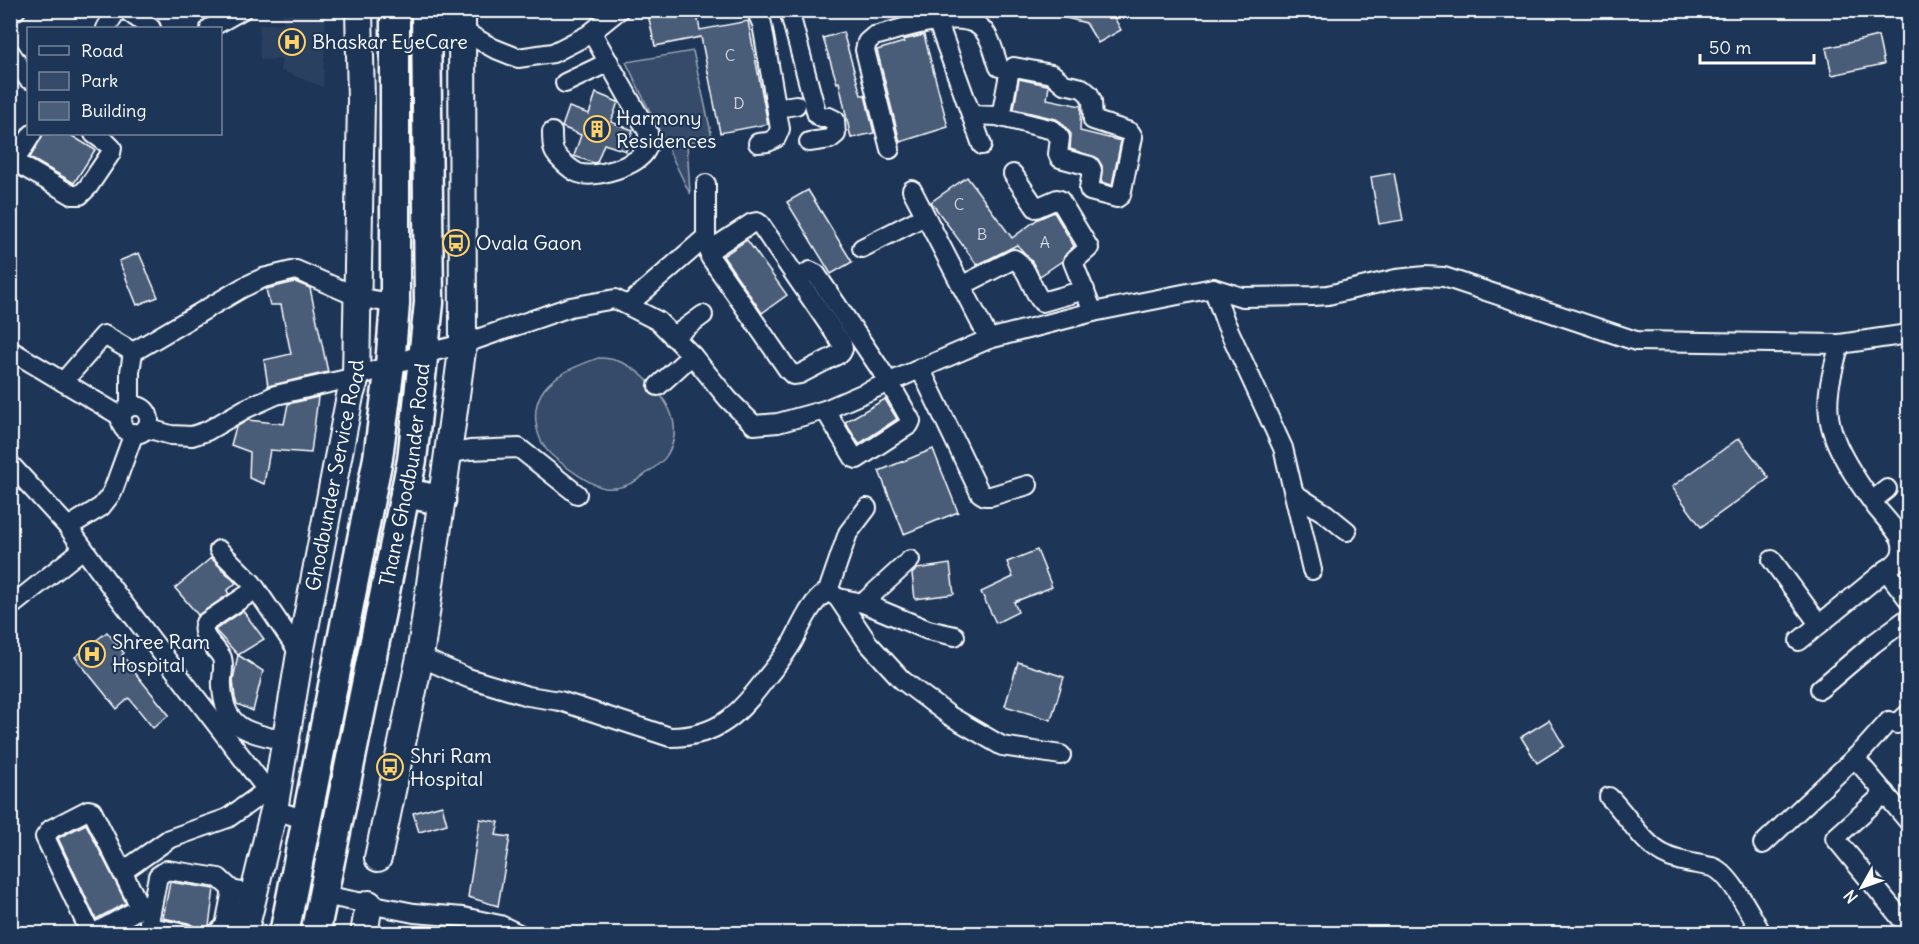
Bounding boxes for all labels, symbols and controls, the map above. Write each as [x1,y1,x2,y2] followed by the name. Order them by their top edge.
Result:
[27,27,222,135] legend
[277,27,307,57] hospital icon: Bhaskar EyeCare
[1700,27,1814,65] scale bar
[312,29,468,54] place label: Bhaskar EyeCare
[1709,36,1751,59] text: 50 m
[81,39,124,62] text: Road
[725,45,735,65] house number: C
[81,69,118,92] text: Park
[733,93,745,113] house number: D
[81,99,146,122] text: Building
[616,105,716,153] place label: Harmony Residences
[582,114,612,144] building icon: Harmony Residences
[954,194,964,214] house number: C
[977,224,987,244] house number: B
[441,228,471,258] bus stop icon: Ovala Gaon
[476,230,582,255] place label: Ovala Gaon
[1040,232,1050,252] house number: A
[300,359,369,593] street label: Ghodbunder Service Road
[373,362,434,589] street label: Thane Ghodbunder Road
[112,629,210,677] place label: Shree Ram Hospital
[77,639,107,669] hospital icon: Shree Ram Hospital
[410,743,492,791] place label: Shri Ram Hospital
[375,752,405,782] bus stop icon: Shri Ram Hospital
[1832,857,1892,917] north arrow
[1839,886,1862,907] text: N

